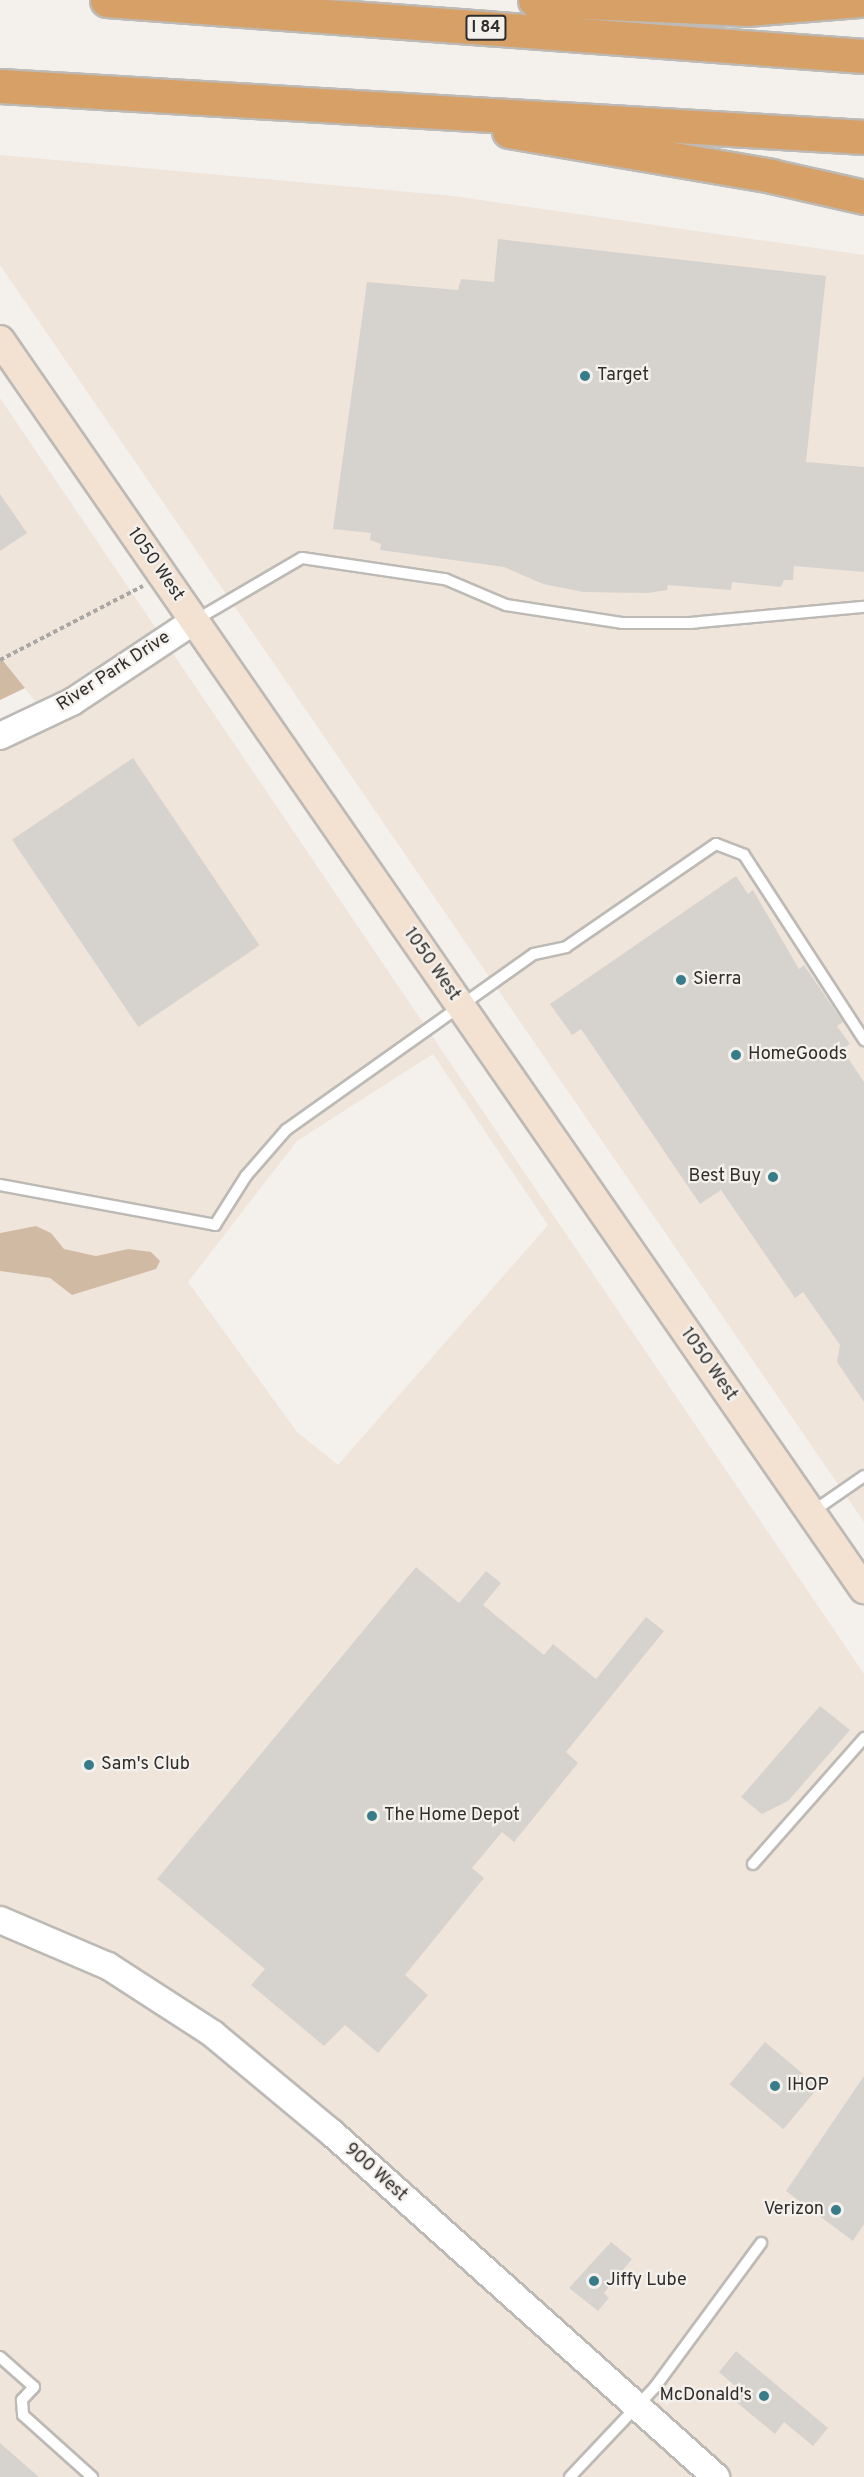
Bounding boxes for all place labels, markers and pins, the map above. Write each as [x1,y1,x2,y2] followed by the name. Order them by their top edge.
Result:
[597,365,649,387] place label: Target
[578,369,592,383] marker: Target
[693,969,741,991] place label: Sierra
[674,973,688,987] marker: Sierra
[748,1044,847,1066] place label: HomeGoods
[729,1048,743,1062] marker: HomeGoods
[689,1166,761,1188] place label: Best Buy
[766,1170,780,1184] marker: Best Buy
[101,1754,190,1776] place label: Sam's Club
[82,1758,96,1772] marker: Sam's Club
[384,1805,520,1827] place label: The Home Depot
[365,1809,379,1823] marker: The Home Depot
[787,2075,829,2097] place label: IHOP
[768,2079,782,2093] marker: IHOP
[764,2199,824,2221] place label: Verizon
[829,2203,843,2217] marker: Verizon
[606,2270,687,2292] place label: Jiffy Lube
[587,2274,601,2288] marker: Jiffy Lube
[660,2385,752,2407] place label: McDonald's
[757,2389,771,2403] marker: McDonald's

